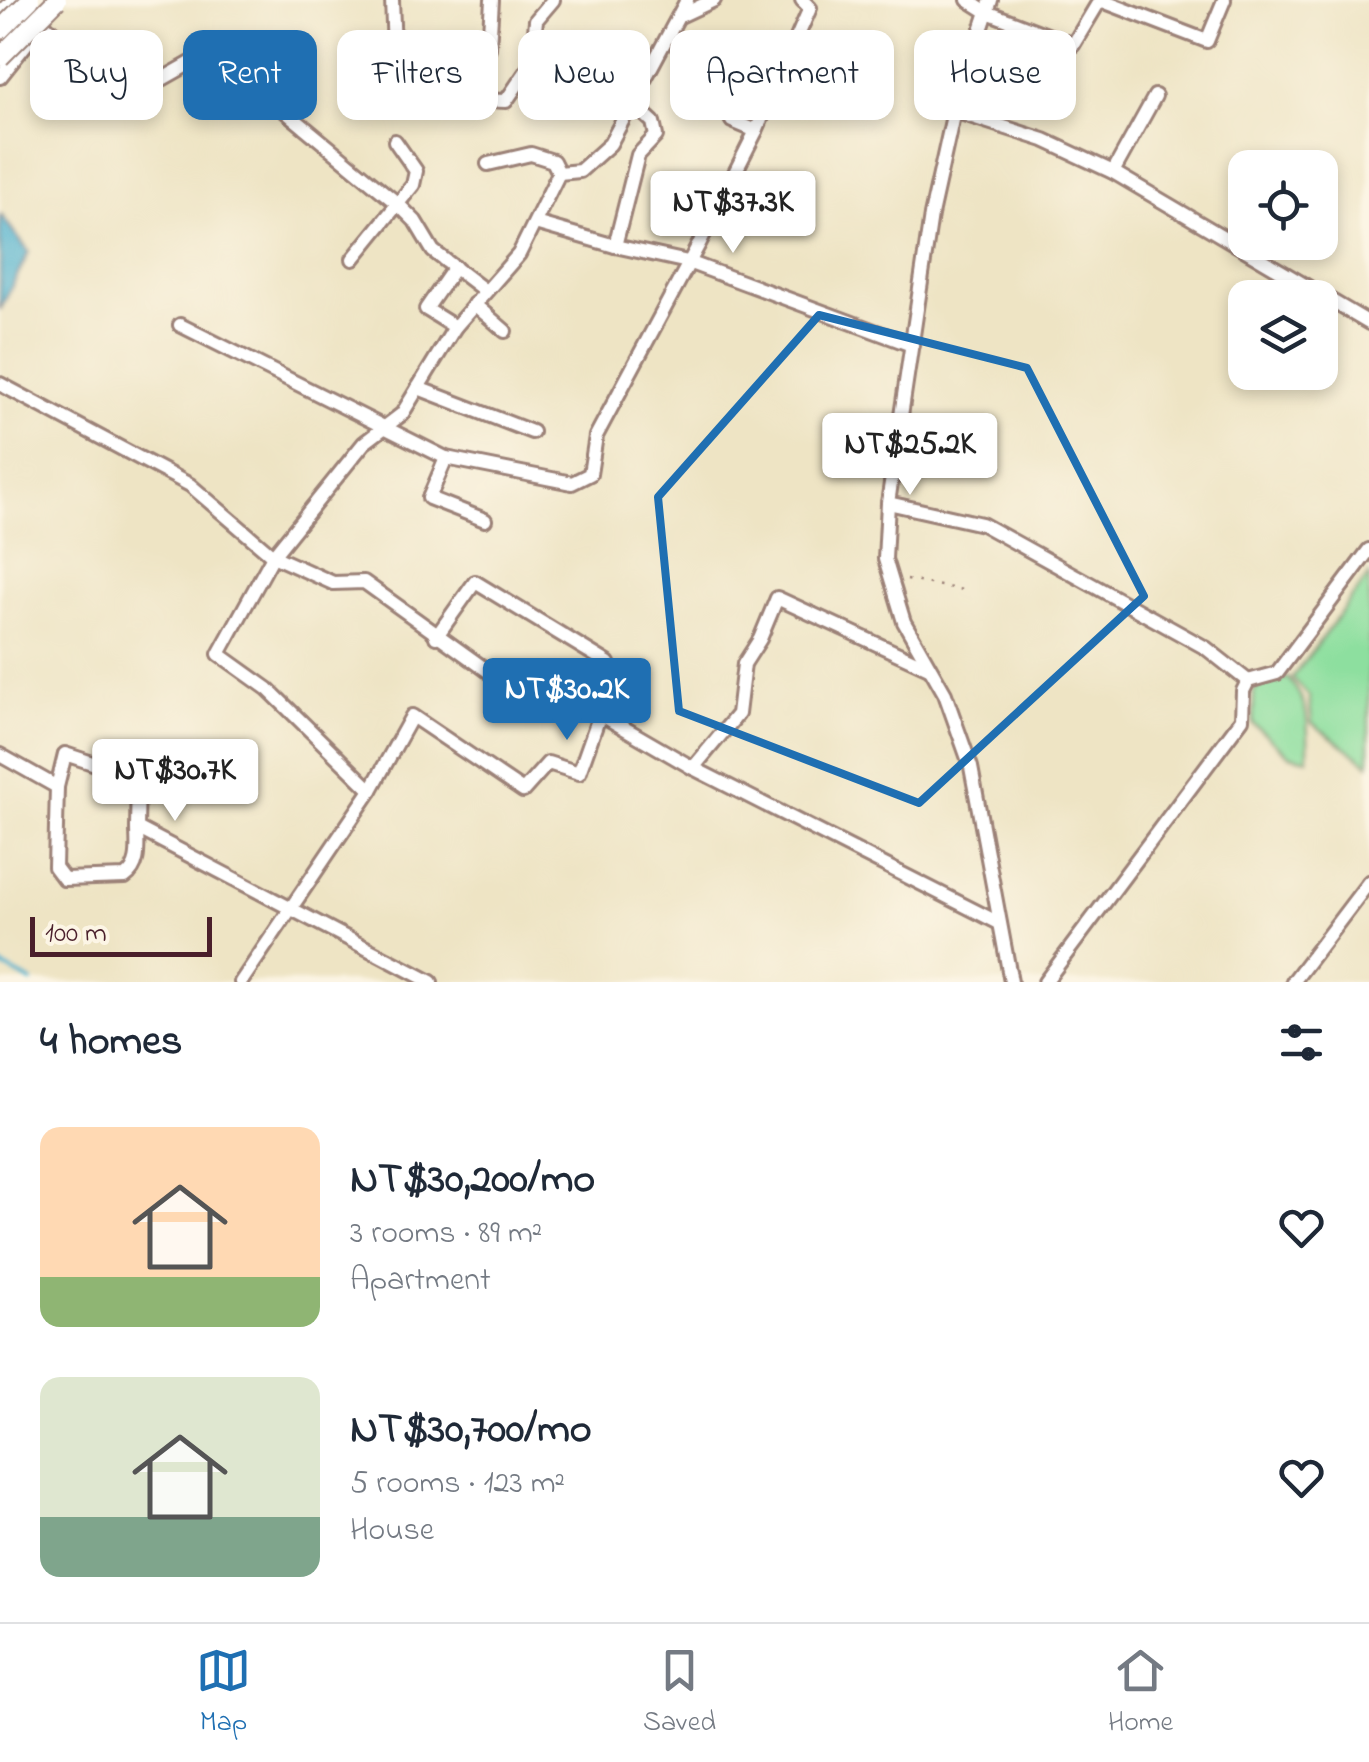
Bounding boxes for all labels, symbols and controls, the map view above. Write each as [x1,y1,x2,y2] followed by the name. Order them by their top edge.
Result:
[30,30,163,120] chip: Buy
[183,30,317,120] chip: Rent
[337,30,498,120] chip: Filters
[518,30,650,120] chip: New
[670,30,894,120] chip: Apartment
[914,30,1076,120] chip: House
[1228,150,1338,390] map controls
[1228,150,1338,260] button: locate
[630,171,836,256] pin: NT$37.3K
[673,180,793,227] text: NT$37.3K
[1228,280,1338,390] button: layers
[807,413,1013,498] pin: NT$25.2K
[844,422,976,469] text: NT$25.2K
[464,658,670,743] pin: NT$30.2K
[505,667,629,714] text: NT$30.2K
[72,739,278,824] pin: NT$30.7K
[114,748,236,795] text: NT$30.7K
[30,912,212,956] scale bar
[45,914,107,955] text: 100 m
[40,1012,182,1073] text: 4 homes
[1274,1015,1329,1070] icon: filters
[350,1150,595,1211] text: NT$30,200/mo
[120,1167,240,1287] icon: home
[1274,1200,1329,1255] icon: heart
[350,1211,542,1258] text: 3 rooms · 89 m²
[350,1258,491,1305] text: Apartment
[350,1400,592,1461] text: NT$30,700/mo
[120,1417,240,1537] icon: home
[1274,1450,1329,1505] icon: heart
[350,1461,565,1508] text: 5 rooms · 123 m²
[350,1508,434,1555] text: House
[196,1643,251,1744] tab: Map
[643,1643,716,1744] tab: Saved
[1108,1643,1173,1744] tab: Home

